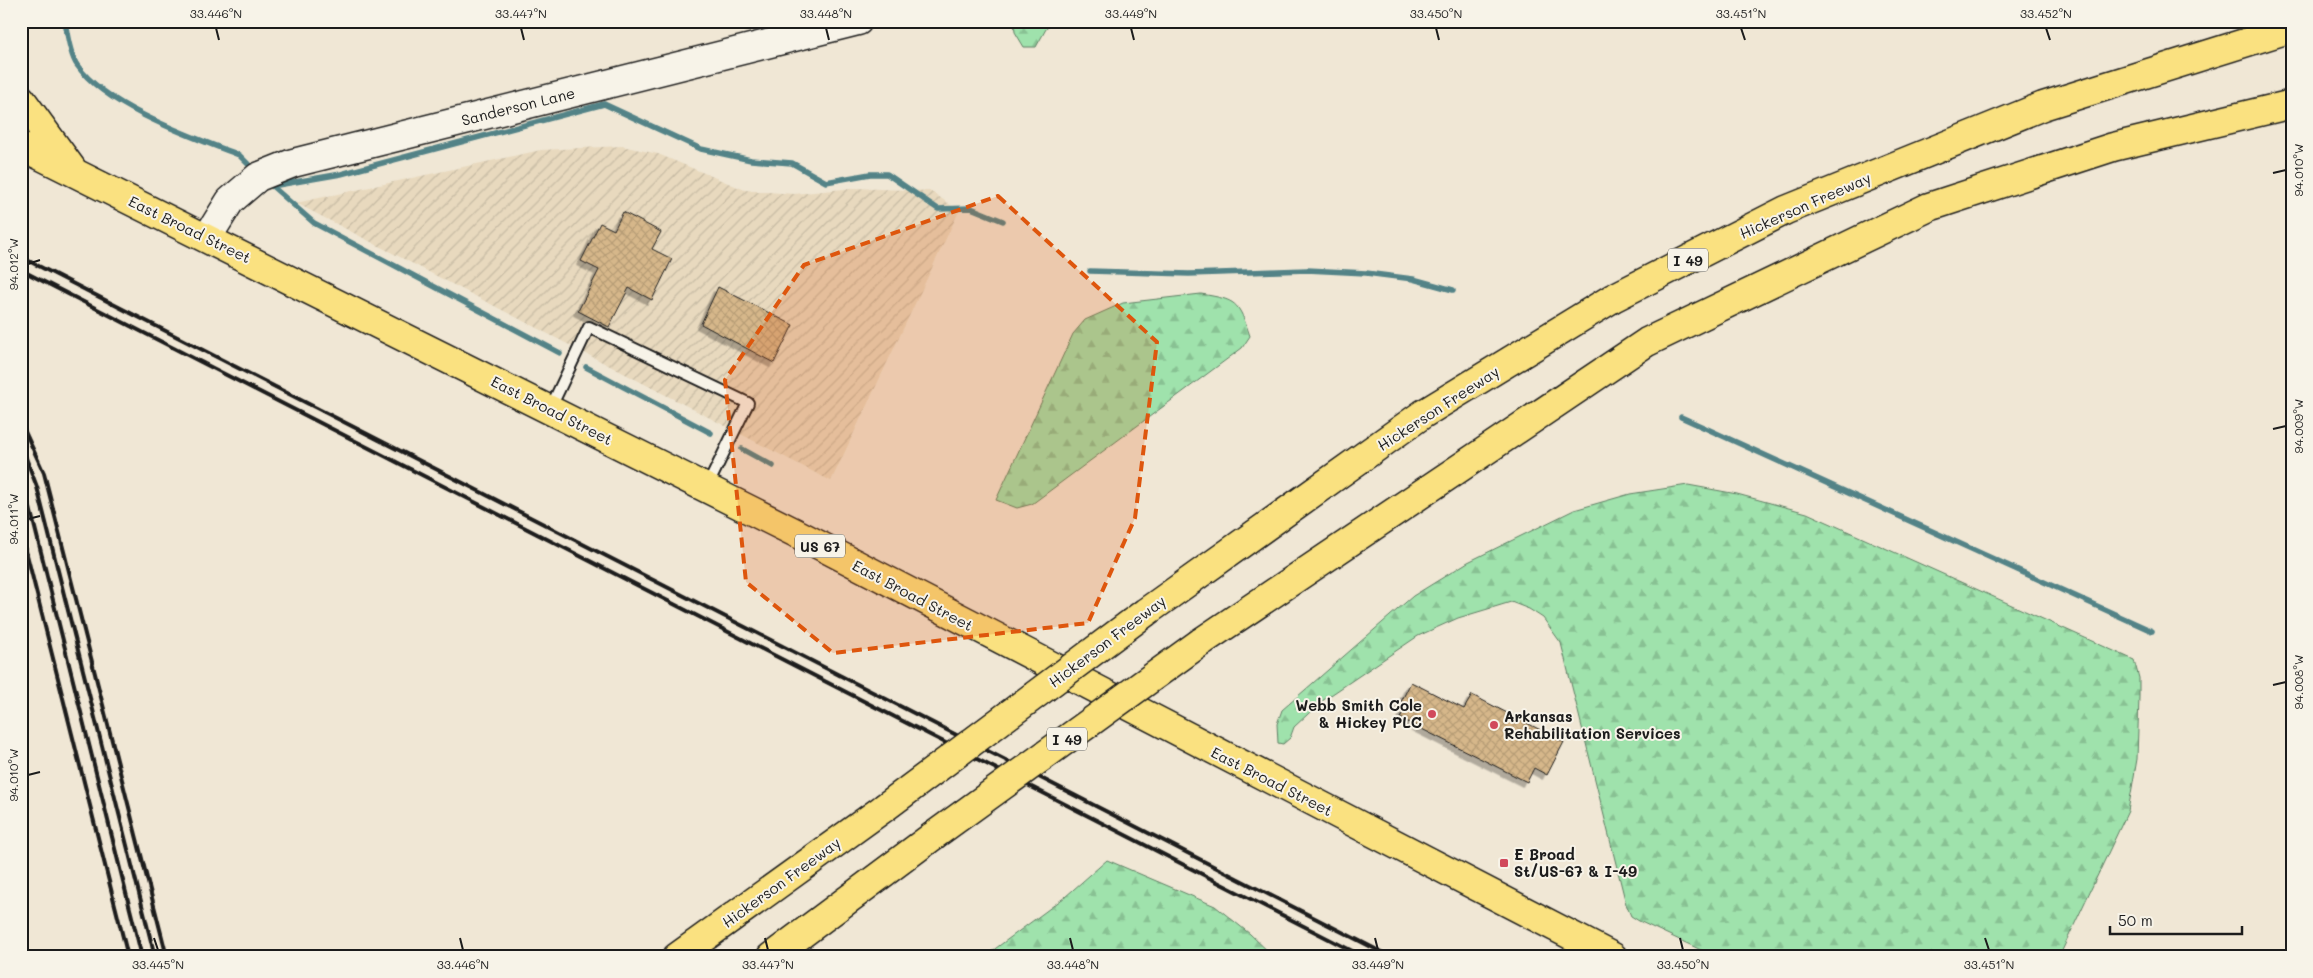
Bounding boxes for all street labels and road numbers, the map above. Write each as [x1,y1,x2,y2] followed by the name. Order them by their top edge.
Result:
[459,82,577,130] street label: Sanderson Lane
[1736,167,1874,243] street label: Hickerson Freeway
[125,191,255,267] street label: East Broad Street
[1668,248,1708,272] road number: I 49
[1373,361,1503,455] street label: Hickerson Freeway
[488,371,616,449] street label: East Broad Street
[795,534,845,558] road number: US 67
[849,555,977,635] street label: East Broad Street
[1044,590,1170,692] street label: Hickerson Freeway
[1047,728,1087,751] road number: I 49
[1208,742,1336,820] street label: East Broad Street
[718,832,844,932] street label: Hickerson Freeway

